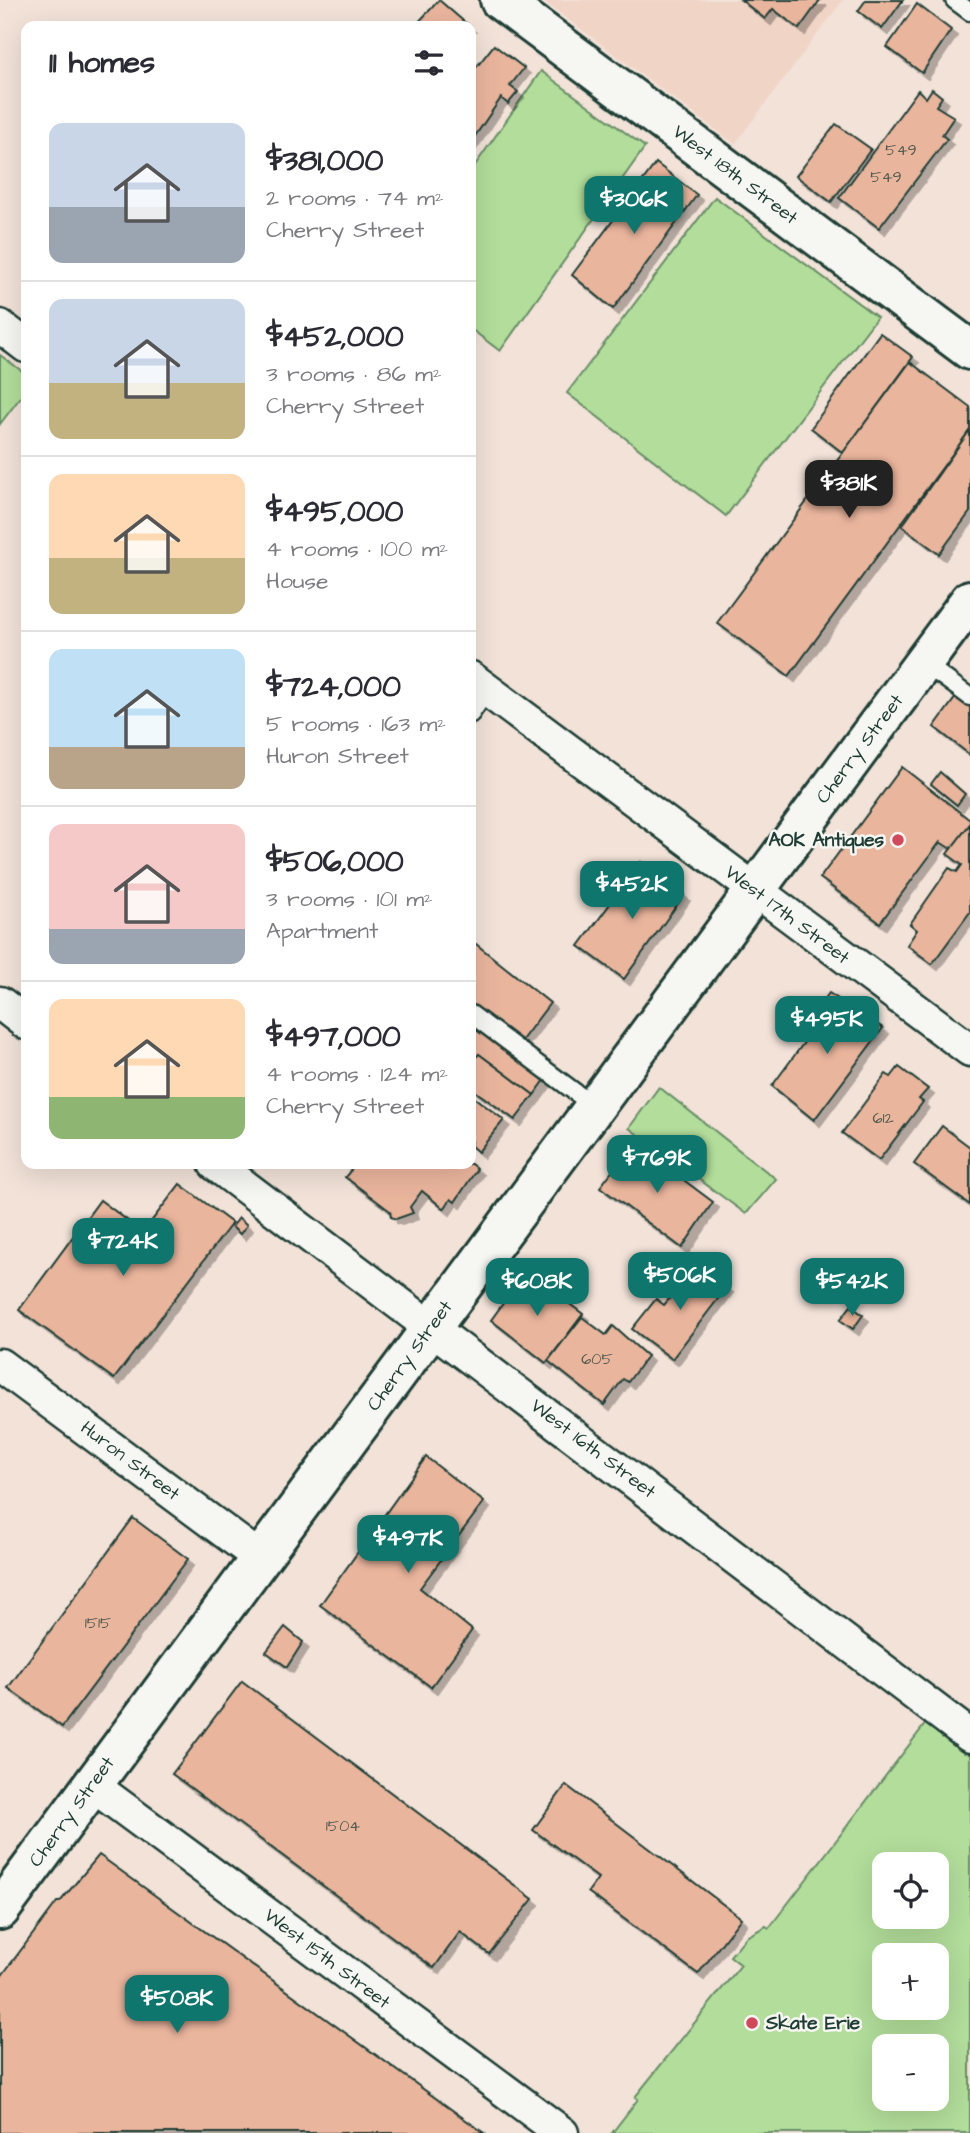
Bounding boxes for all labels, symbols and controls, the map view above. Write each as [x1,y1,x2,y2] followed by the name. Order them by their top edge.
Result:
[49,42,155,84] text: 11 homes
[410,44,448,82] icon: filters
[667,119,804,231] street label: West 18th Street
[885,139,917,161] house number: 549
[266,140,383,182] text: $381,000
[105,151,189,235] icon: home
[870,166,902,188] house number: 549
[585,176,683,236] pin: $306K
[266,182,444,214] text: 2 rooms · 74 m²
[600,183,668,215] text: $306K
[266,214,424,246] text: Cherry Street
[266,316,404,358] text: $452,000
[105,327,189,411] icon: home
[266,358,442,390] text: 3 rooms · 86 m²
[266,390,424,422] text: Cherry Street
[800,461,898,520] pin: $381K
[821,467,877,499] text: $381K
[266,491,404,533] text: $495,000
[105,502,189,586] icon: home
[266,533,448,565] text: 4 rooms · 100 m²
[266,565,329,597] text: House
[266,666,401,708] text: $724,000
[105,677,189,761] icon: home
[810,688,911,810] street label: Cherry Street
[266,708,446,740] text: 5 rooms · 163 m²
[266,740,409,772] text: Huron Street
[769,827,884,854] place label: AOK Antiques
[890,832,906,848] marker: AOK Antiques
[266,841,404,883] text: $506,000
[105,852,189,936] icon: home
[719,859,855,971] street label: West 17th Street
[583,862,681,921] pin: $452K
[596,868,668,900] text: $452K
[266,883,433,915] text: 3 rooms · 101 m²
[266,915,378,947] text: Apartment
[778,996,876,1056] pin: $495K
[791,1003,863,1035] text: $495K
[266,1016,401,1058] text: $497,000
[105,1027,189,1111] icon: home
[266,1058,448,1090] text: 4 rooms · 124 m²
[266,1090,424,1122] text: Cherry Street
[872,1107,894,1129] house number: 612
[608,1136,706,1195] pin: $769K
[623,1142,691,1174] text: $769K
[74,1218,172,1278] pin: $724K
[88,1225,158,1257] text: $724K
[631,1252,729,1312] pin: $506K
[488,1258,586,1318] pin: $608K
[803,1258,901,1318] pin: $542K
[644,1259,716,1291] text: $506K
[502,1265,572,1297] text: $608K
[816,1265,888,1297] text: $542K
[361,1295,460,1417] street label: Cherry Street
[581,1348,613,1370] house number: 605
[525,1393,662,1505] street label: West 16th Street
[75,1415,186,1507] street label: Huron Street
[359,1516,457,1575] pin: $497K
[373,1522,443,1554] text: $497K
[85,1612,112,1634] house number: 1515
[23,1751,122,1873] street label: Cherry Street
[326,1815,360,1837] house number: 1504
[872,1852,949,2111] map controls
[872,1852,949,1929] button: locate
[258,1902,396,2016] street label: West 15th Street
[872,1943,949,2020] button: +
[128,1976,226,2035] pin: $508K
[141,1982,213,2014] text: $508K
[765,2010,861,2037] place label: Skate Erie
[744,2015,760,2031] marker: Skate Erie
[872,2034,949,2111] button: −

